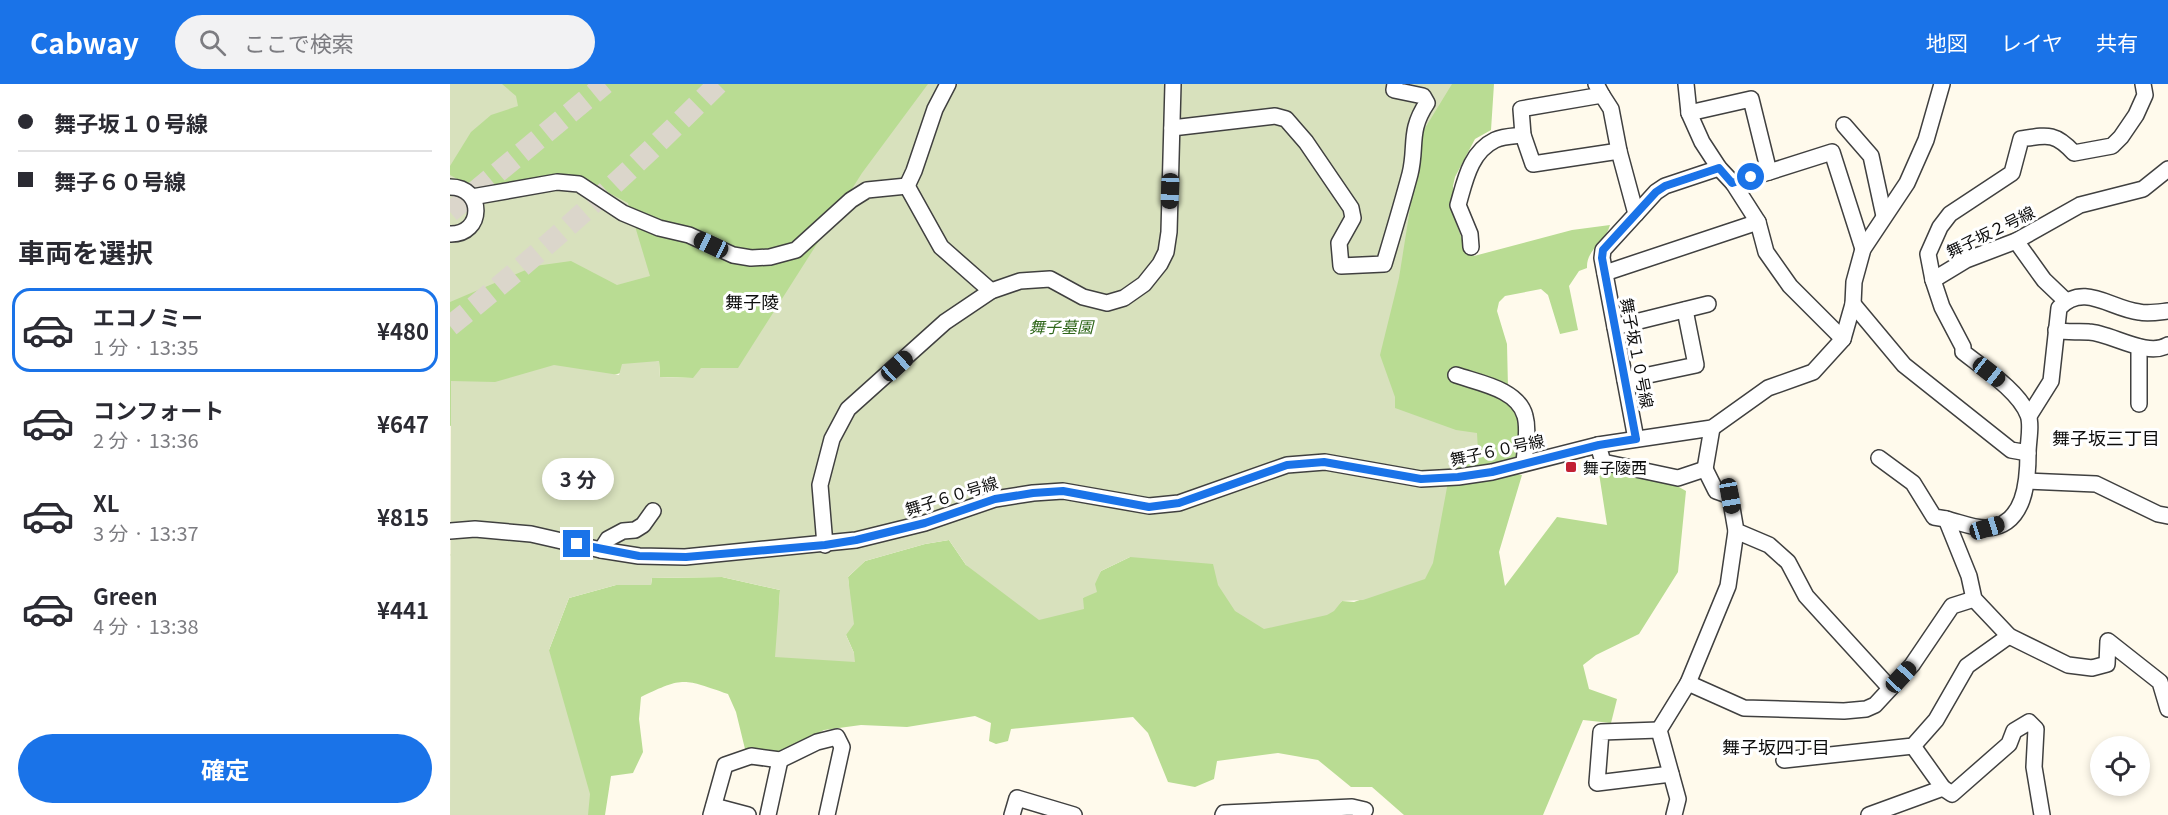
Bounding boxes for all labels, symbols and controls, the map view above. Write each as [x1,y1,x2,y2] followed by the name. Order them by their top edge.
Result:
[175,15,595,69] search box
[30,22,139,62] text: Cabway
[196,26,229,59] icon: search
[244,26,354,58] text: ここで検索
[1926,27,1968,57] text: 地図
[2001,27,2063,57] text: レイヤ
[2096,27,2138,57] text: 共有
[54,106,208,138] text: 舞子坂１０号線
[1737,163,1764,190] route start
[54,164,186,196] text: 舞子６０号線
[1160,173,1180,209] car
[1942,199,2038,263] street label: 舞子坂２号線
[691,229,731,261] car
[18,232,153,271] text: 車両を選択
[725,288,779,314] district label: 舞子陵
[1616,296,1660,410] street label: 舞子坂１０号線
[93,300,203,332] text: エコノミー
[21,303,75,357] icon: car
[377,314,429,346] text: ¥480
[1029,314,1095,338] park label: 舞子墓園
[93,332,199,361] text: 1 分 · 13:35
[878,347,916,385] car
[1969,354,2009,390] car
[93,393,224,425] text: コンフォート
[21,396,75,450] icon: car
[377,407,429,439] text: ¥647
[2052,424,2160,450] district label: 舞子坂三丁目
[93,425,199,454] text: 2 分 · 13:36
[1448,427,1546,471] street label: 舞子６０号線
[1583,455,1647,479] place label: 舞子陵西
[541,457,613,499] callout: 3 分
[1564,460,1578,474] marker: 舞子陵西
[560,464,596,493] text: 3 分
[902,469,1000,521] street label: 舞子６０号線
[1718,477,1742,515] car
[93,486,120,518] text: XL
[21,489,75,543] icon: car
[377,500,429,532] text: ¥815
[1967,514,2007,542] car
[93,518,199,547] text: 3 分 · 13:37
[563,530,590,557] route end
[93,579,158,611] text: Green
[21,582,75,636] icon: car
[377,593,429,625] text: ¥441
[93,611,199,640] text: 4 分 · 13:38
[1882,658,1920,696] car
[1722,733,1830,759] district label: 舞子坂四丁目
[18,734,432,803] button: 確定
[2090,736,2150,796] map controls
[2090,736,2150,796] button: locate

